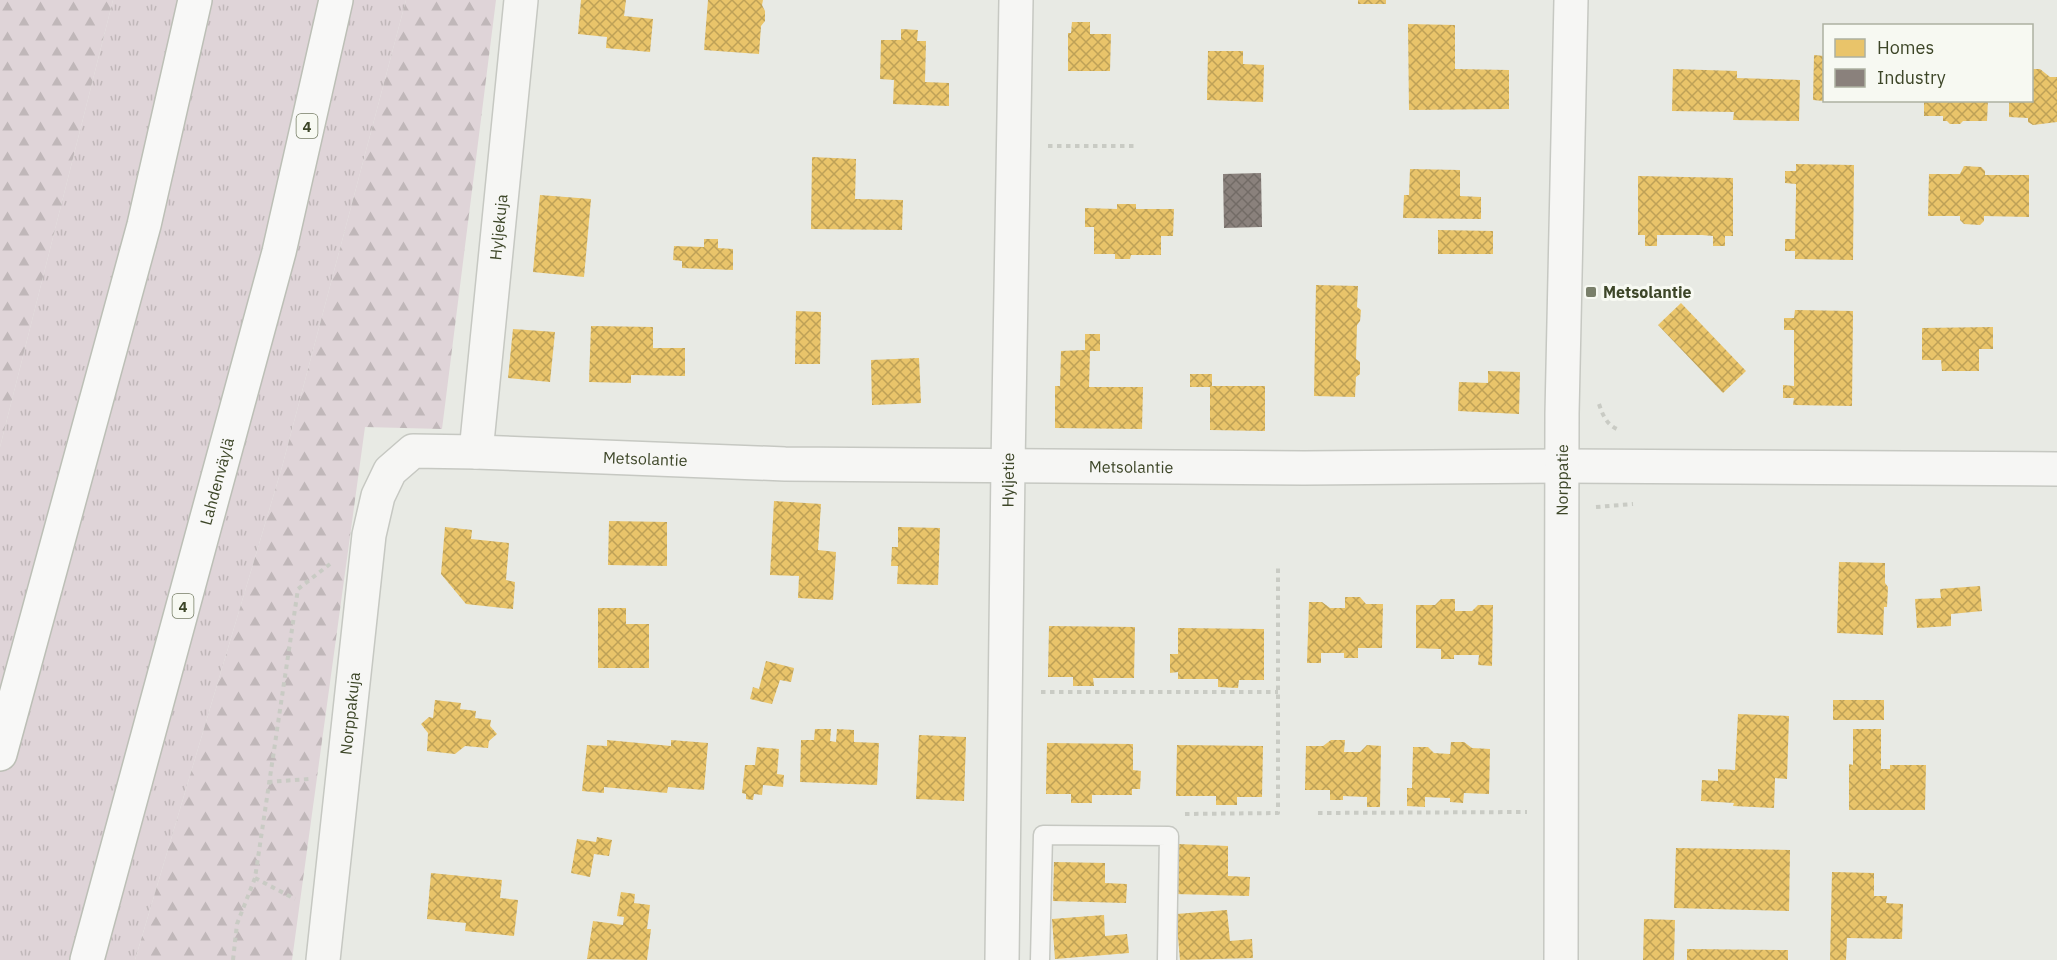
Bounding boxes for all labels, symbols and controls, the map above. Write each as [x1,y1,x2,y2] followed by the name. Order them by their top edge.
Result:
[1823,24,2033,102] legend
[1877,36,1934,59] text: Homes
[1877,66,1946,89] text: Industry
[296,114,318,138] road number: 4
[485,193,512,261] street label: Hyljekuja
[1603,282,1692,302] place label: Metsolantie
[1584,285,1598,299] marker: Metsolantie
[195,435,238,527] street label: Lahdenväylä
[1552,444,1572,516] street label: Norppatie
[602,447,688,470] street label: Metsolantie
[997,452,1018,508] street label: Hyljetie
[1089,456,1174,477] street label: Metsolantie
[172,594,194,618] road number: 4
[335,671,364,756] street label: Norppakuja

